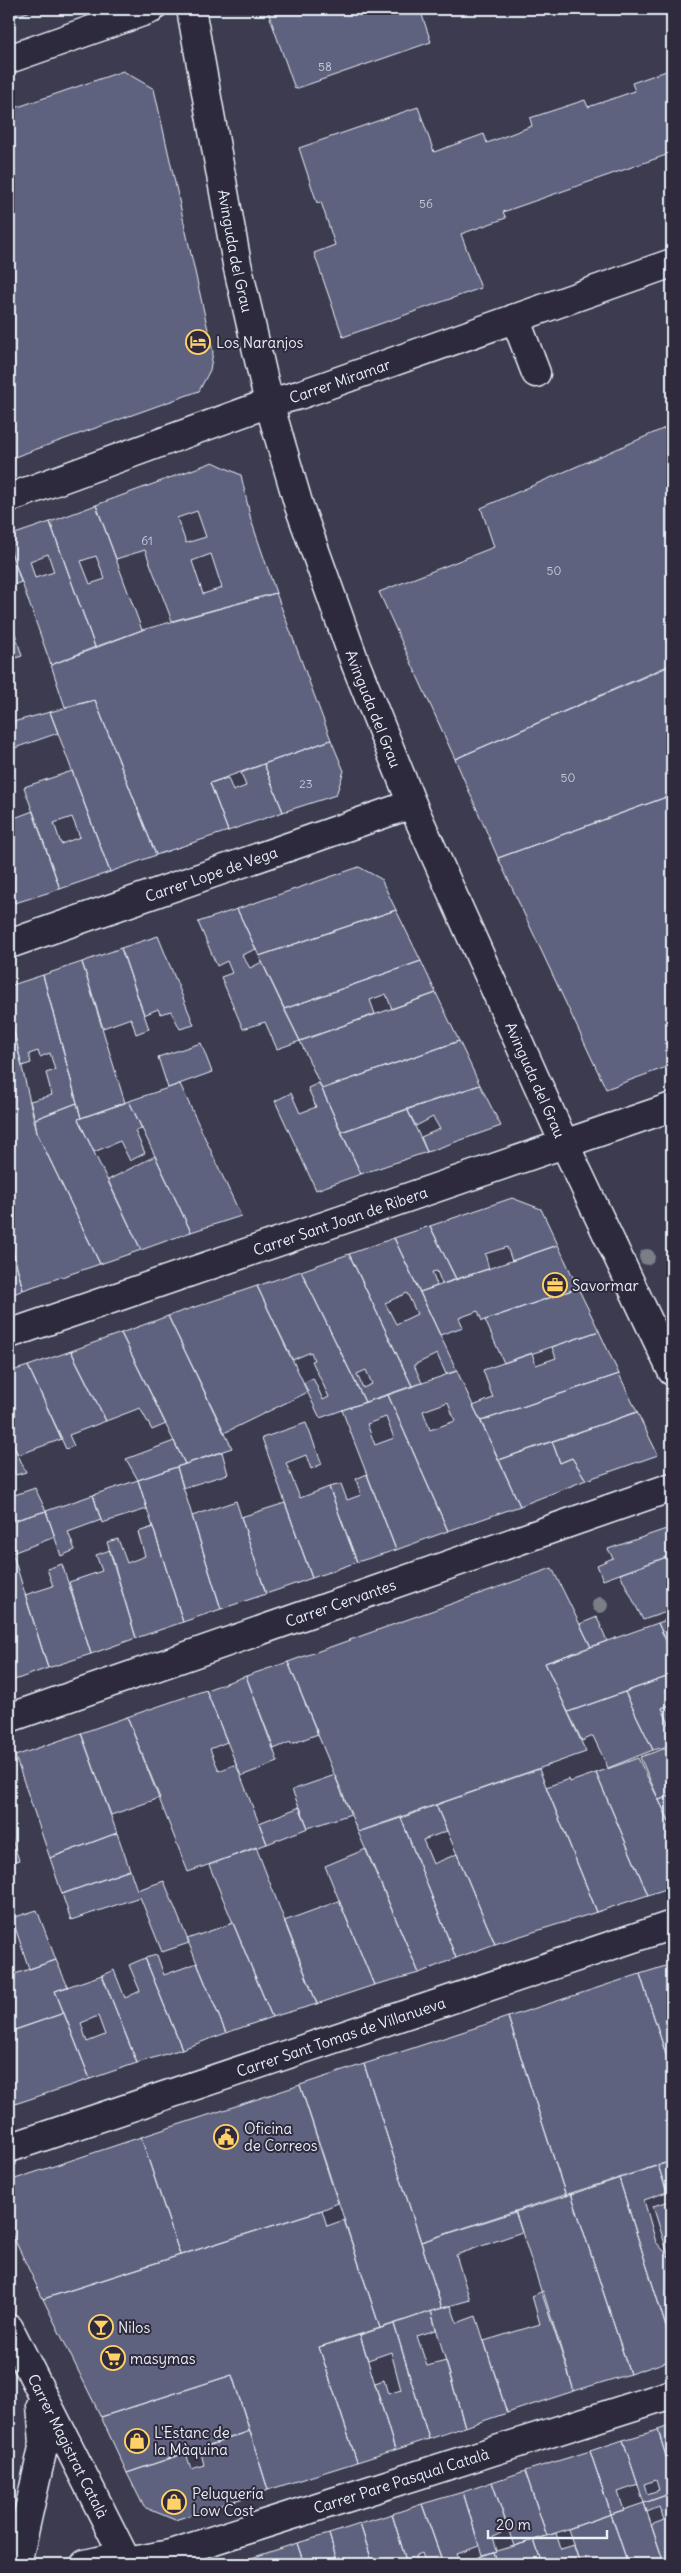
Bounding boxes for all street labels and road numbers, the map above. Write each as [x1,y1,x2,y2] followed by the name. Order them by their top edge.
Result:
[214,188,257,314] street label: Avinguda del Grau
[287,354,393,407] street label: Carrer Miramar
[342,647,406,770] street label: Avinguda del Grau
[142,842,280,906] street label: Carrer Lope de Vega
[501,1019,570,1141] street label: Avinguda del Grau
[250,1182,430,1259] street label: Carrer Sant Joan de Ribera
[283,1574,398,1631] street label: Carrer Cervantes
[234,1992,448,2080] street label: Carrer Sant Tomas de Villanueva
[24,2370,113,2522] street label: Carrer Magistrat Català
[311,2443,492,2517] street label: Carrer Pare Pasqual Català

